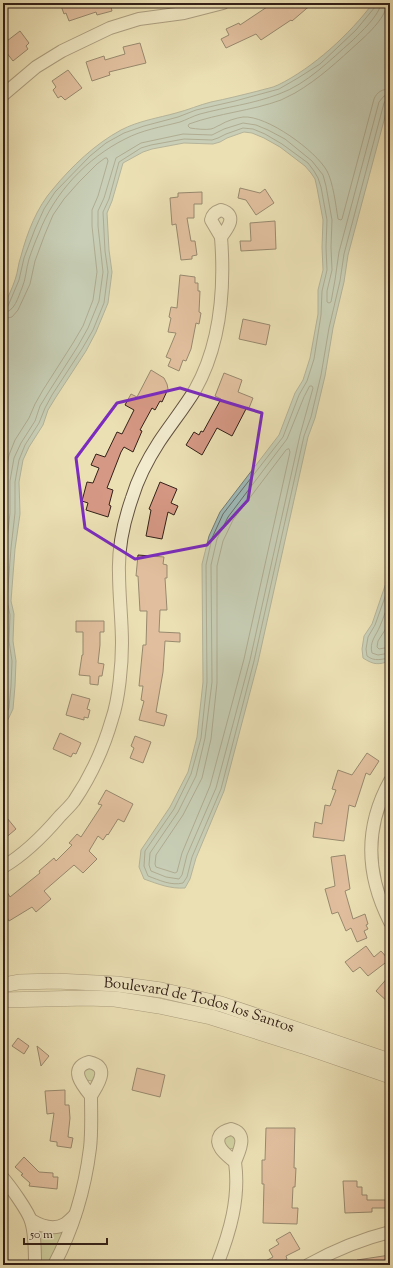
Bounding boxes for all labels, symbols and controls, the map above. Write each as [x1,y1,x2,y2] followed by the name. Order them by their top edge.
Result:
[103,973,297,1038] street label: Boulevard de Todos los Santos
[24,1220,107,1246] scale bar
[29,1226,53,1244] text: 50 m

